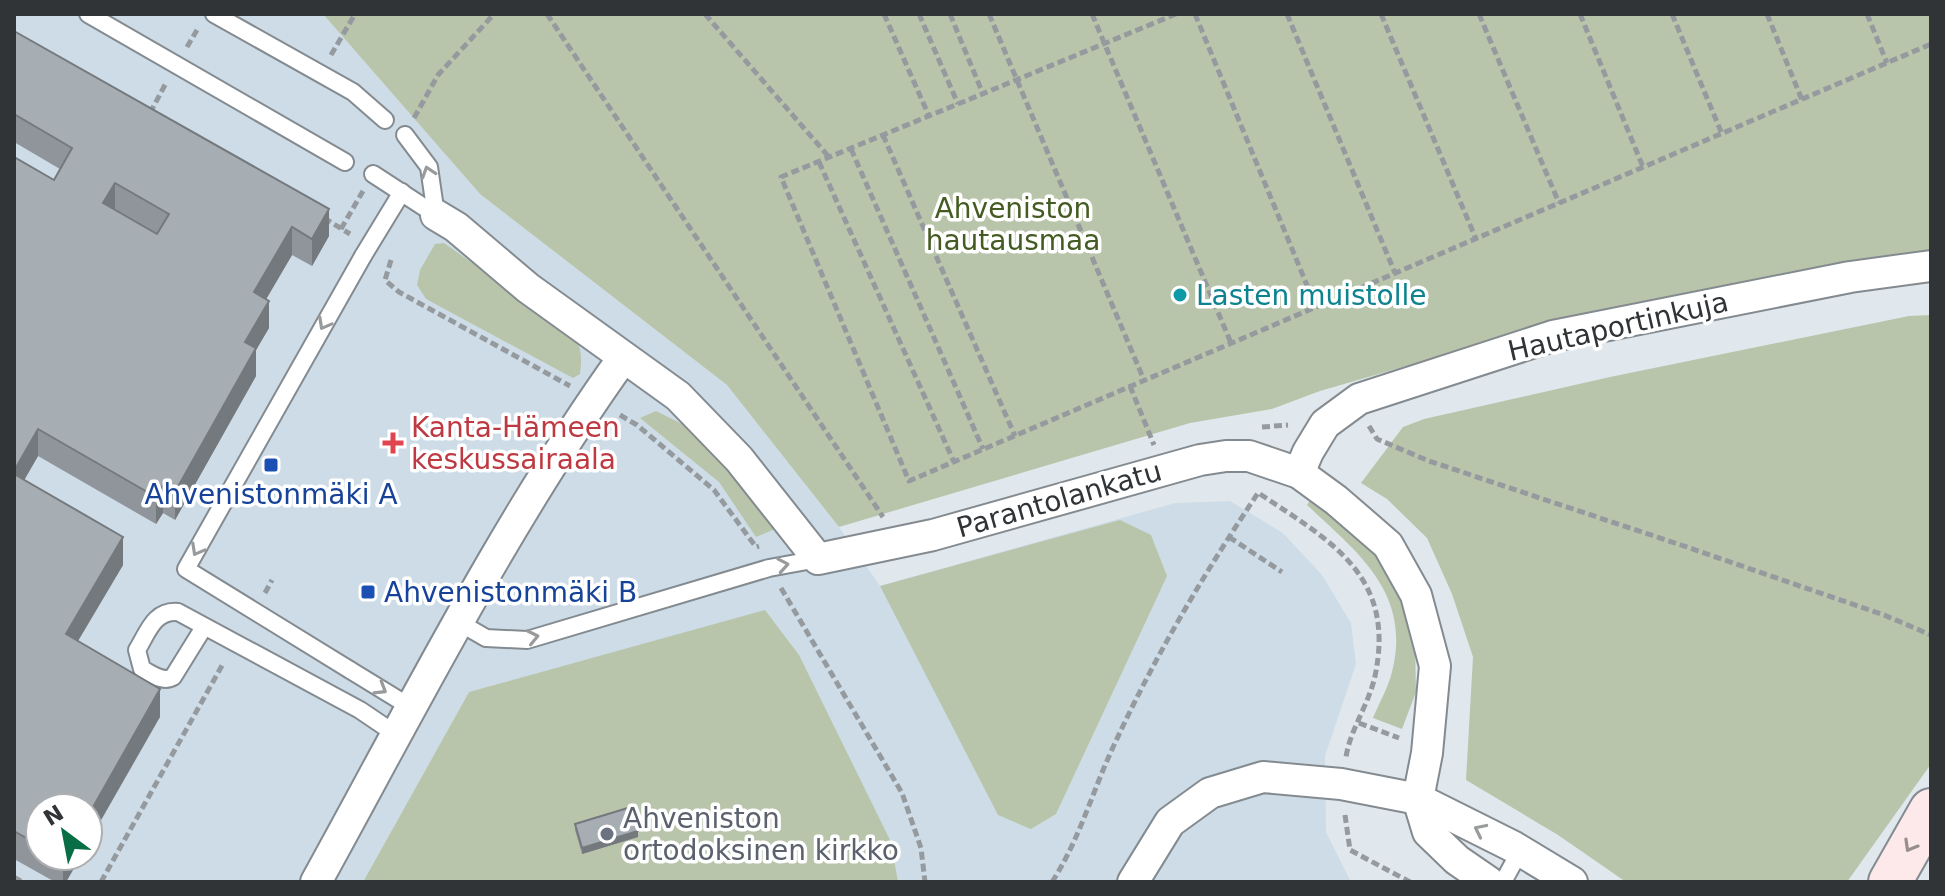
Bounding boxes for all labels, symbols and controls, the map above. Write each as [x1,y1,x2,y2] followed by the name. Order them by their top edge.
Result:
[421,166,437,180] one-way arrow
[926,192,1100,257] park label: Ahveniston hautausmaa
[1196,279,1426,312] place label: Lasten muistolle
[1505,285,1731,368] street label: Hautaportinkuja
[1171,286,1189,304] marker: Lasten muistolle
[319,316,334,330] one-way arrow
[411,411,620,476] place label: Kanta-Hämeen keskussairaala
[382,432,404,454] marker: Kanta-Hämeen keskussairaala
[953,454,1165,545] street label: Parantolankatu
[262,456,280,474] marker: Ahvenistonmäki A
[144,478,398,511] place label: Ahvenistonmäki A
[191,541,207,556] one-way arrow
[776,558,790,575] one-way arrow
[384,576,637,609] place label: Ahvenistonmäki B
[359,583,377,601] marker: Ahvenistonmäki B
[526,629,540,646] one-way arrow
[372,679,387,695] one-way arrow
[24,792,104,872] north arrow
[39,800,68,831] text: N
[623,802,899,867] place label: Ahveniston ortodoksinen kirkko
[1473,824,1488,840] one-way arrow
[598,825,616,843] marker: Ahveniston ortodoksinen kirkko
[1904,837,1920,852] one-way arrow

